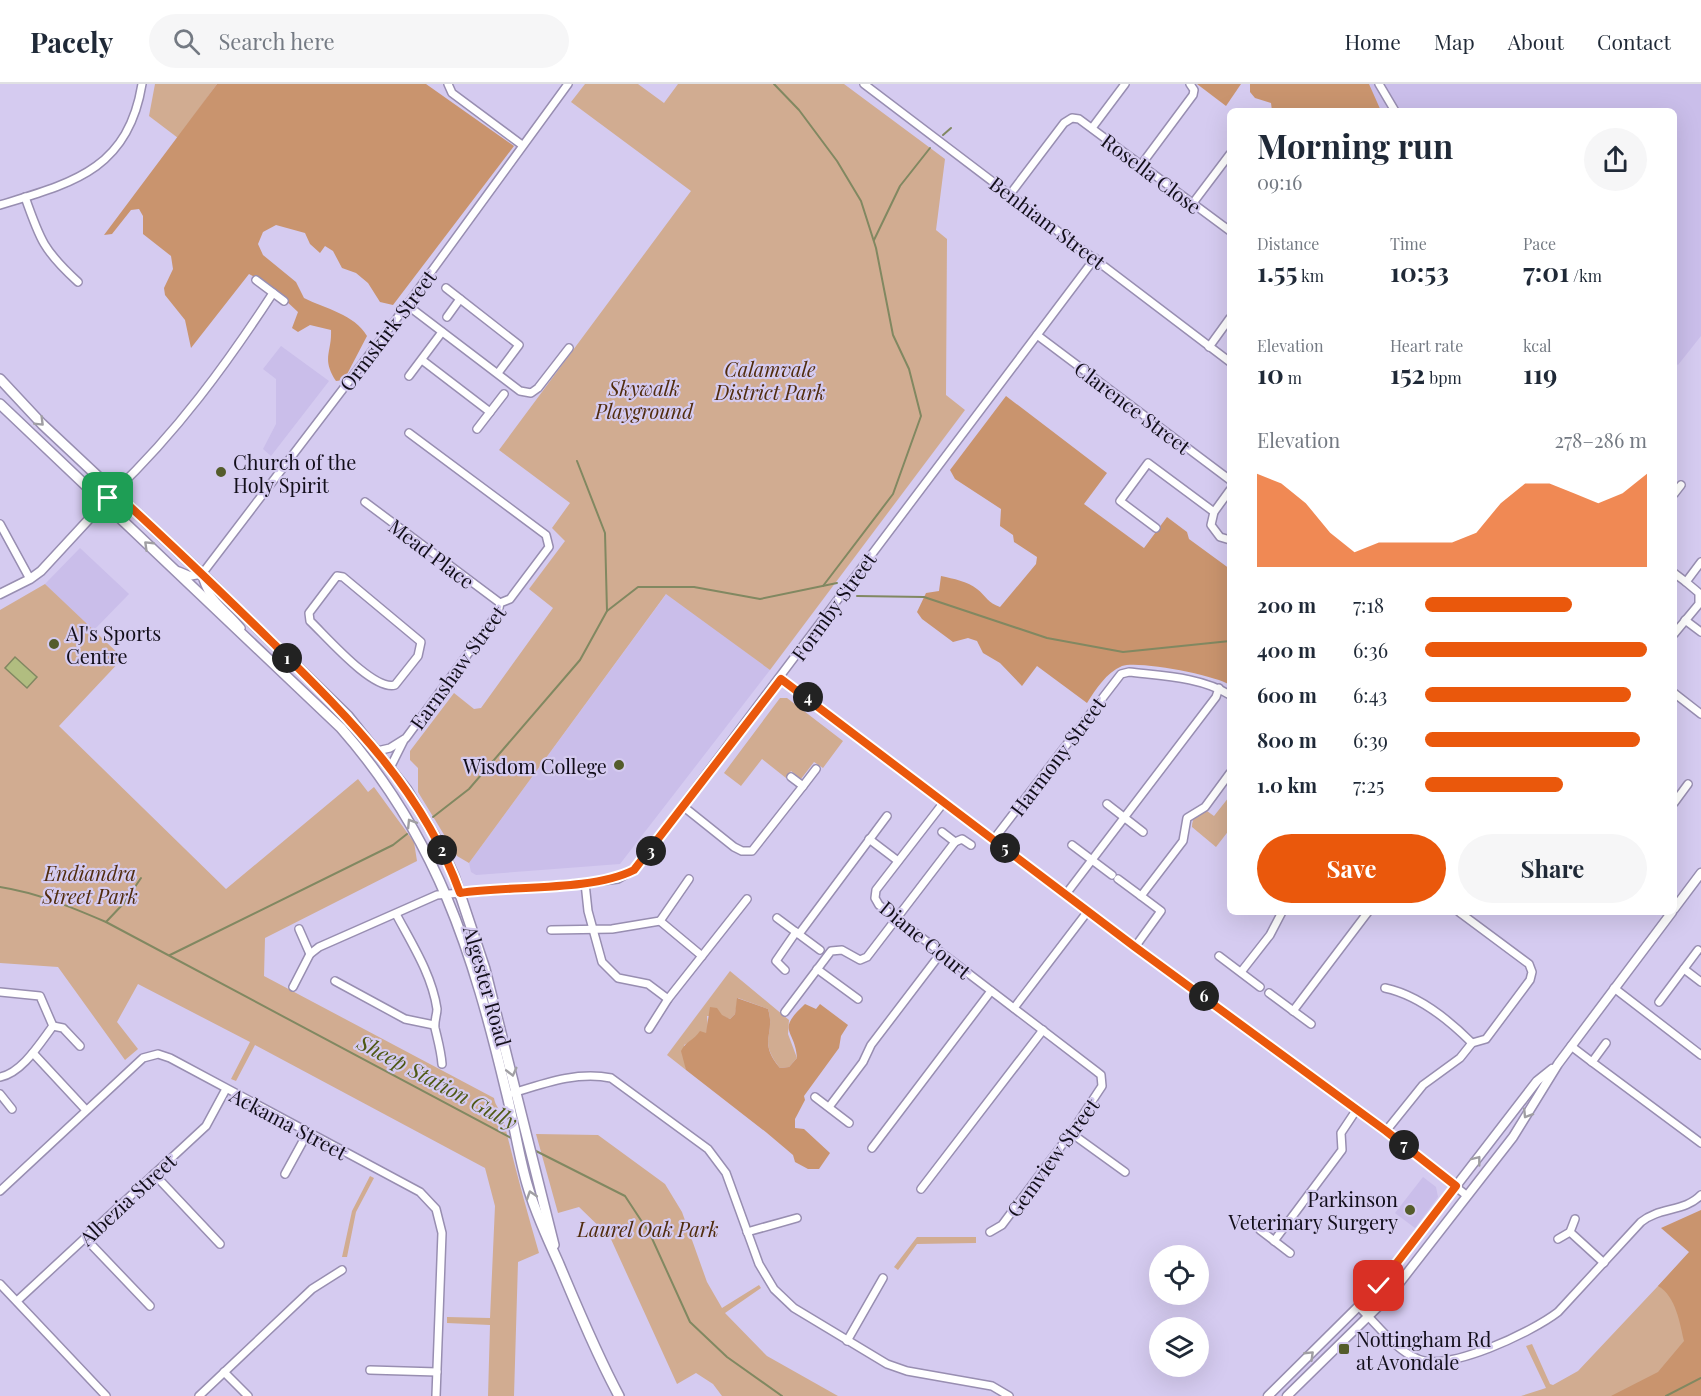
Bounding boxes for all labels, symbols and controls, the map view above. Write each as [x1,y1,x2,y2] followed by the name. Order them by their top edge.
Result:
[149,14,569,68] search box
[30,23,113,60] text: Pacely
[170,25,203,58] icon: search
[218,26,335,56] text: Search here
[1345,27,1401,55] text: Home
[1434,27,1475,55] text: Map
[1508,27,1564,55] text: About
[1597,27,1671,55] text: Contact
[1257,123,1453,167] text: Morning run
[1097,127,1207,219] street label: Rosella Close
[1584,128,1647,191] button: share
[1257,168,1302,195] text: 09:16
[985,170,1112,275] street label: Benhiam Street
[1257,233,1319,254] text: Distance
[1390,233,1427,254] text: Time
[1523,233,1556,254] text: Pace
[1257,254,1298,289] text: 1.55
[1390,254,1449,289] text: 10:53
[1523,254,1569,289] text: 7:01
[333,263,442,396] street label: Ormskirk Street
[1298,265,1324,286] text: km
[1569,265,1602,286] text: /km
[1257,335,1324,356] text: Elevation
[1390,335,1463,356] text: Heart rate
[1523,335,1552,356] text: kcal
[714,355,825,405] park label: Calamvale District Park
[1070,355,1197,460] street label: Clarence Street
[1257,356,1284,391] text: 10
[1390,356,1425,391] text: 152
[1523,356,1557,391] text: 119
[1284,367,1302,388] text: m
[1425,367,1462,388] text: bpm
[594,374,694,424] park label: Skywalk Playground
[33,414,44,425] one-way arrow
[1257,426,1340,453] text: Elevation
[1554,426,1647,453] text: 278–286 m
[233,448,356,498] place label: Church of the Holy Spirit
[214,465,228,479] marker: Church of the Holy Spirit
[82,472,133,523] pin
[91,481,124,514] icon: arrive
[384,512,480,594] street label: Mead Place
[145,541,155,552] one-way arrow
[785,546,882,666] street label: Formby Street
[1257,591,1316,618] text: 200 m
[1353,591,1384,618] text: 7:18
[403,599,512,734] street label: Earnshaw Street
[65,619,161,669] place label: AJ's Sports Centre
[1257,636,1316,663] text: 400 m
[1353,636,1388,663] text: 6:36
[47,637,61,651] marker: AJ's Sports Centre
[272,643,302,673] pin: 1
[284,647,290,668] text: 1
[1257,681,1317,708] text: 600 m
[1353,681,1387,708] text: 6:43
[793,682,823,712] pin: 4
[804,686,812,707] text: 4
[1003,690,1111,821] street label: Harmony Street
[1257,726,1317,753] text: 800 m
[1353,726,1388,753] text: 6:39
[462,752,607,779] place label: Wisdom College
[612,758,626,772] marker: Wisdom College
[1257,771,1317,798] text: 1.0 km
[1353,771,1384,798] text: 7:25
[406,819,418,829] one-way arrow
[990,833,1020,863] pin: 5
[1257,834,1446,903] button: Save
[1458,834,1647,903] button: Share
[427,835,457,865] pin: 2
[636,836,666,866] pin: 3
[1001,837,1009,858] text: 5
[438,839,446,860] text: 2
[647,840,655,861] text: 3
[41,859,138,909] park label: Endiandra Street Park
[875,894,978,985] street label: Diane Court
[458,922,518,1050] street label: Algester Road
[1189,981,1219,1011] pin: 6
[1200,985,1208,1006] text: 6
[352,1027,523,1135] water label: Sheep Station Gully
[505,1067,518,1077] one-way arrow
[225,1080,353,1166] street label: Ackama Street
[1000,1091,1105,1222] street label: Gemview Street
[1522,1108,1534,1118] one-way arrow
[1389,1130,1419,1160] pin: 7
[1400,1134,1408,1155] text: 7
[72,1146,182,1252] street label: Albezia Street
[1470,1155,1481,1166] one-way arrow
[1227,1185,1398,1235] place label: Parkinson Veterinary Surgery
[525,1190,538,1201] one-way arrow
[1403,1203,1417,1217] marker: Parkinson Veterinary Surgery
[576,1215,719,1242] park label: Laurel Oak Park
[1149,1245,1209,1377] map controls
[1149,1245,1209,1305] button: locate
[1353,1260,1404,1311] pin
[1362,1269,1395,1302] icon: check
[1149,1317,1209,1377] button: layers
[1356,1325,1492,1375] place label: Nottingham Rd at Avondale
[1337,1342,1351,1356] marker: Nottingham Rd at Avondale
[1302,1352,1313,1363] one-way arrow

